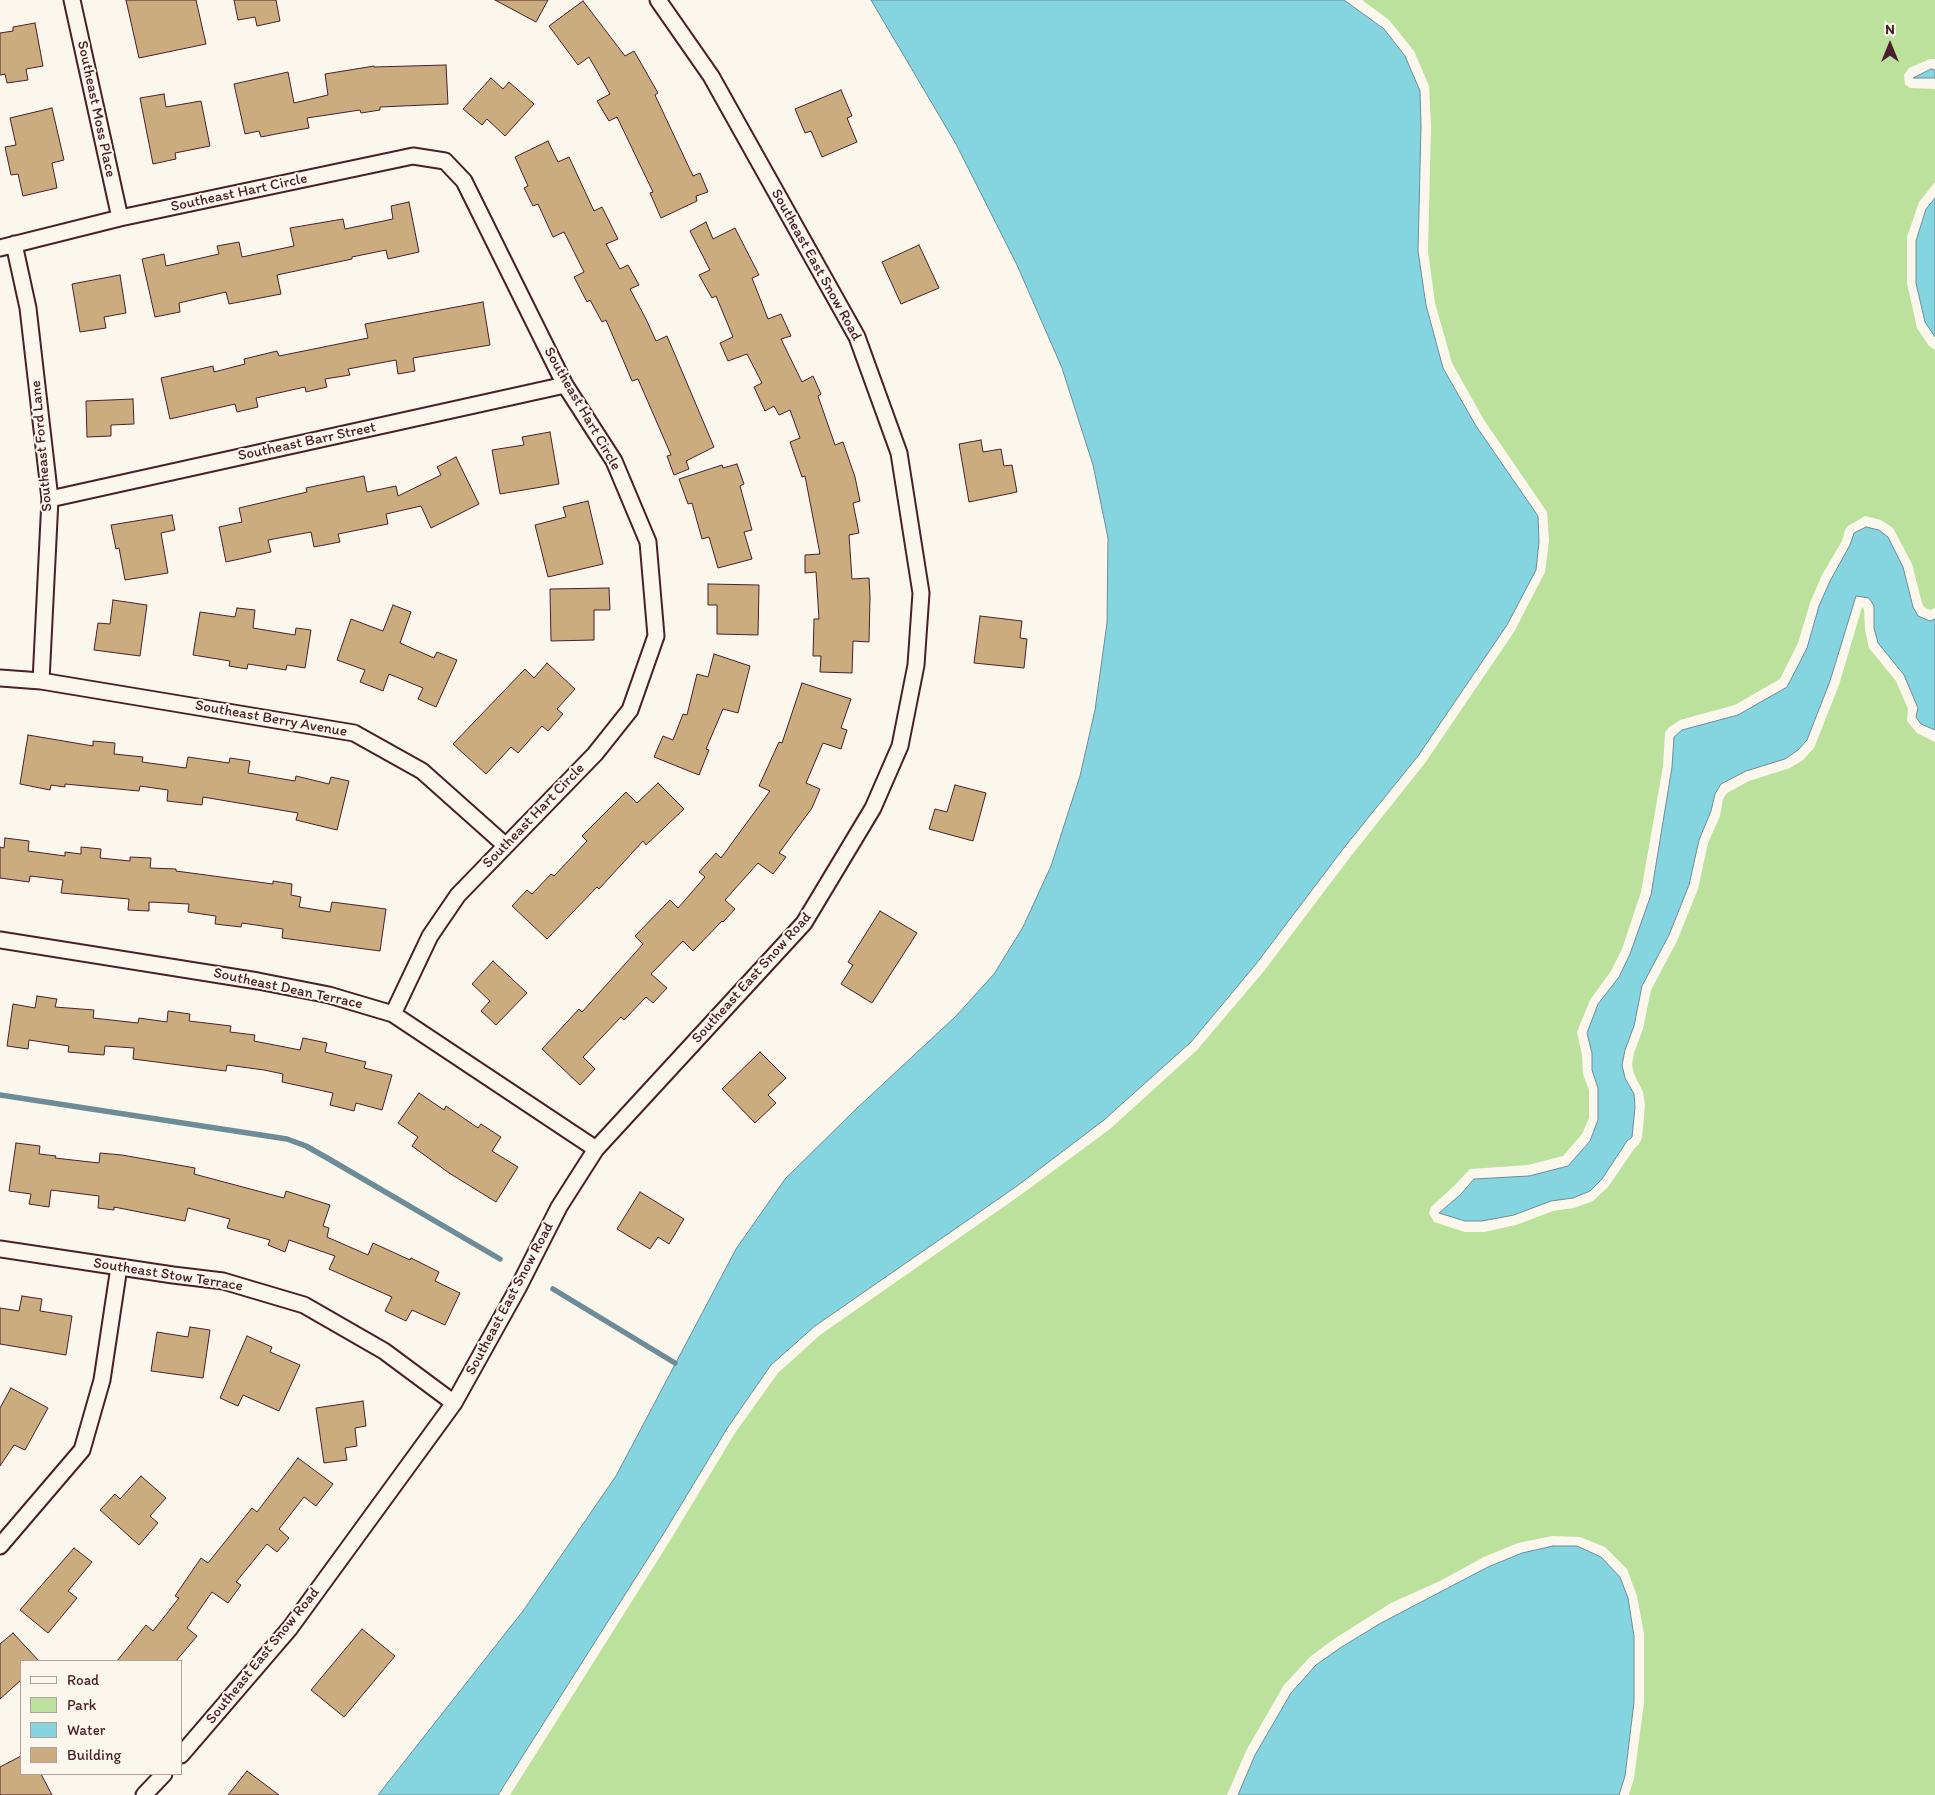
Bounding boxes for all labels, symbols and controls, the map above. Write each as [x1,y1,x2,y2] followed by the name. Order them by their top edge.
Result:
[1865,20,1915,70] north arrow
[1885,21,1895,38] text: N
[73,39,119,179] street label: Southeast Moss Place
[169,170,309,216] street label: Southeast Hart Circle
[767,186,865,344] street label: Southeast East Snow Road
[539,344,625,474] street label: Southeast Hart Circle
[27,380,57,512] street label: Southeast Ford Lane
[236,419,378,465] street label: Southeast Barr Street
[193,697,349,741] street label: Southeast Berry Avenue
[479,760,589,872] street label: Southeast Hart Circle
[688,909,816,1047] street label: Southeast East Snow Road
[212,964,364,1014] street label: Southeast Dean Terrace
[462,1219,558,1379] street label: Southeast East Snow Road
[92,1254,244,1296] street label: Southeast Stow Terrace
[202,1584,324,1728] street label: Southeast East Snow Road
[20,1660,182,1775] legend
[67,1671,99,1689] text: Road
[67,1696,97,1714] text: Park
[67,1721,105,1739] text: Water
[67,1746,121,1764] text: Building

